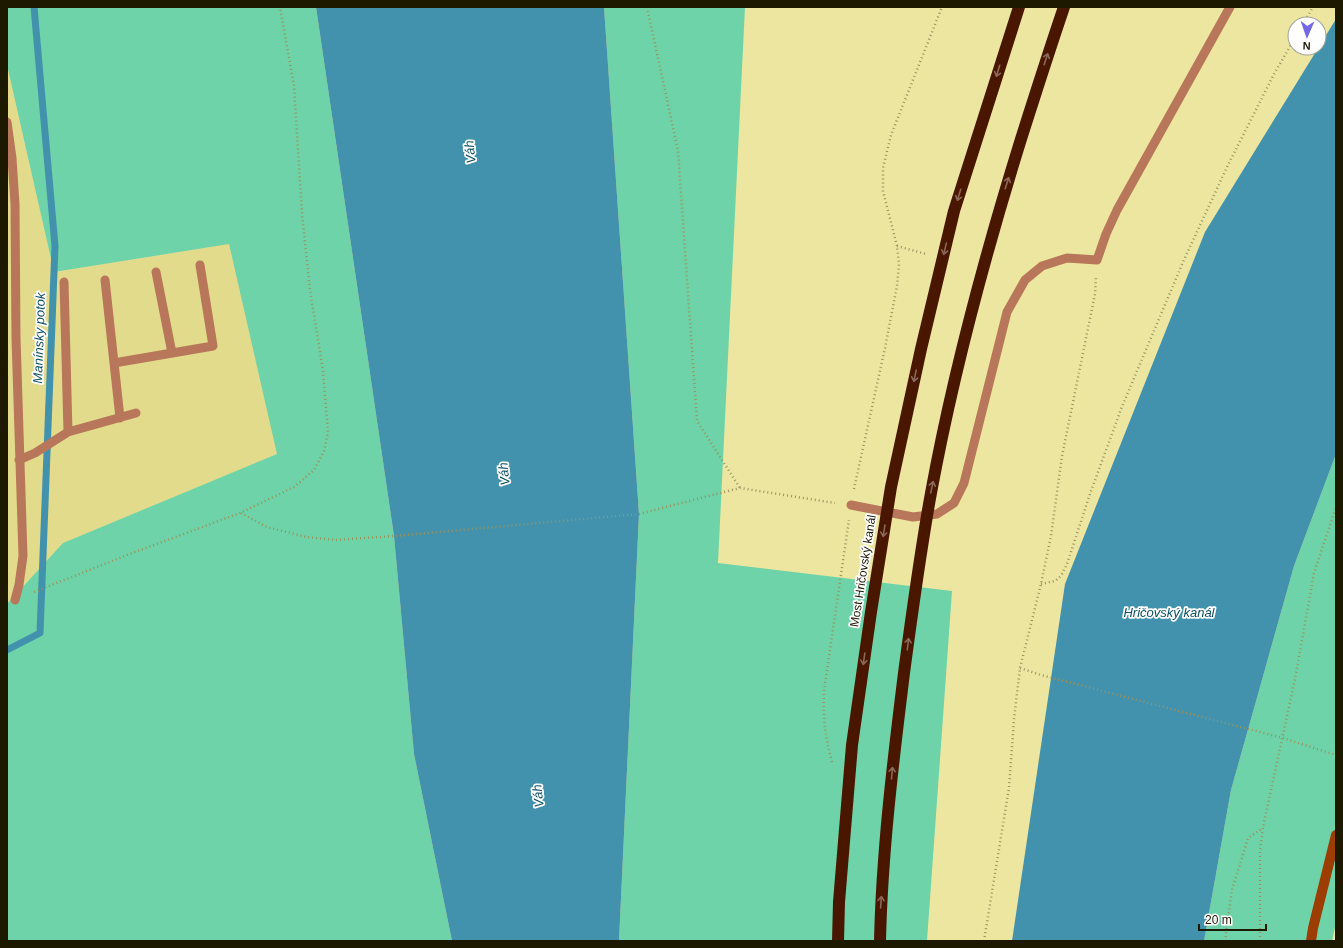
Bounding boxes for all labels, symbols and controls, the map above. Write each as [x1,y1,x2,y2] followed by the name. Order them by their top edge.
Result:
[1287,16,1327,56] north arrow
[1302,40,1311,52] text: N
[1043,53,1050,66] one-way arrow
[994,64,1001,77] one-way arrow
[461,140,479,164] water label: Váh
[1004,177,1011,190] one-way arrow
[955,188,962,201] one-way arrow
[940,242,948,255] one-way arrow
[30,291,48,384] water label: Manínsky potok
[911,369,919,382] one-way arrow
[495,462,513,486] water label: Váh
[928,481,936,494] one-way arrow
[847,514,879,628] street label: Most Hričovský kanál
[880,524,888,537] one-way arrow
[1123,605,1216,620] water label: Hričovský kanál
[904,637,912,650] one-way arrow
[860,652,868,665] one-way arrow
[889,766,896,779] one-way arrow
[529,784,547,808] water label: Váh
[878,896,885,909] one-way arrow
[1199,906,1266,932] scale bar
[1205,913,1232,927] text: 20 m

